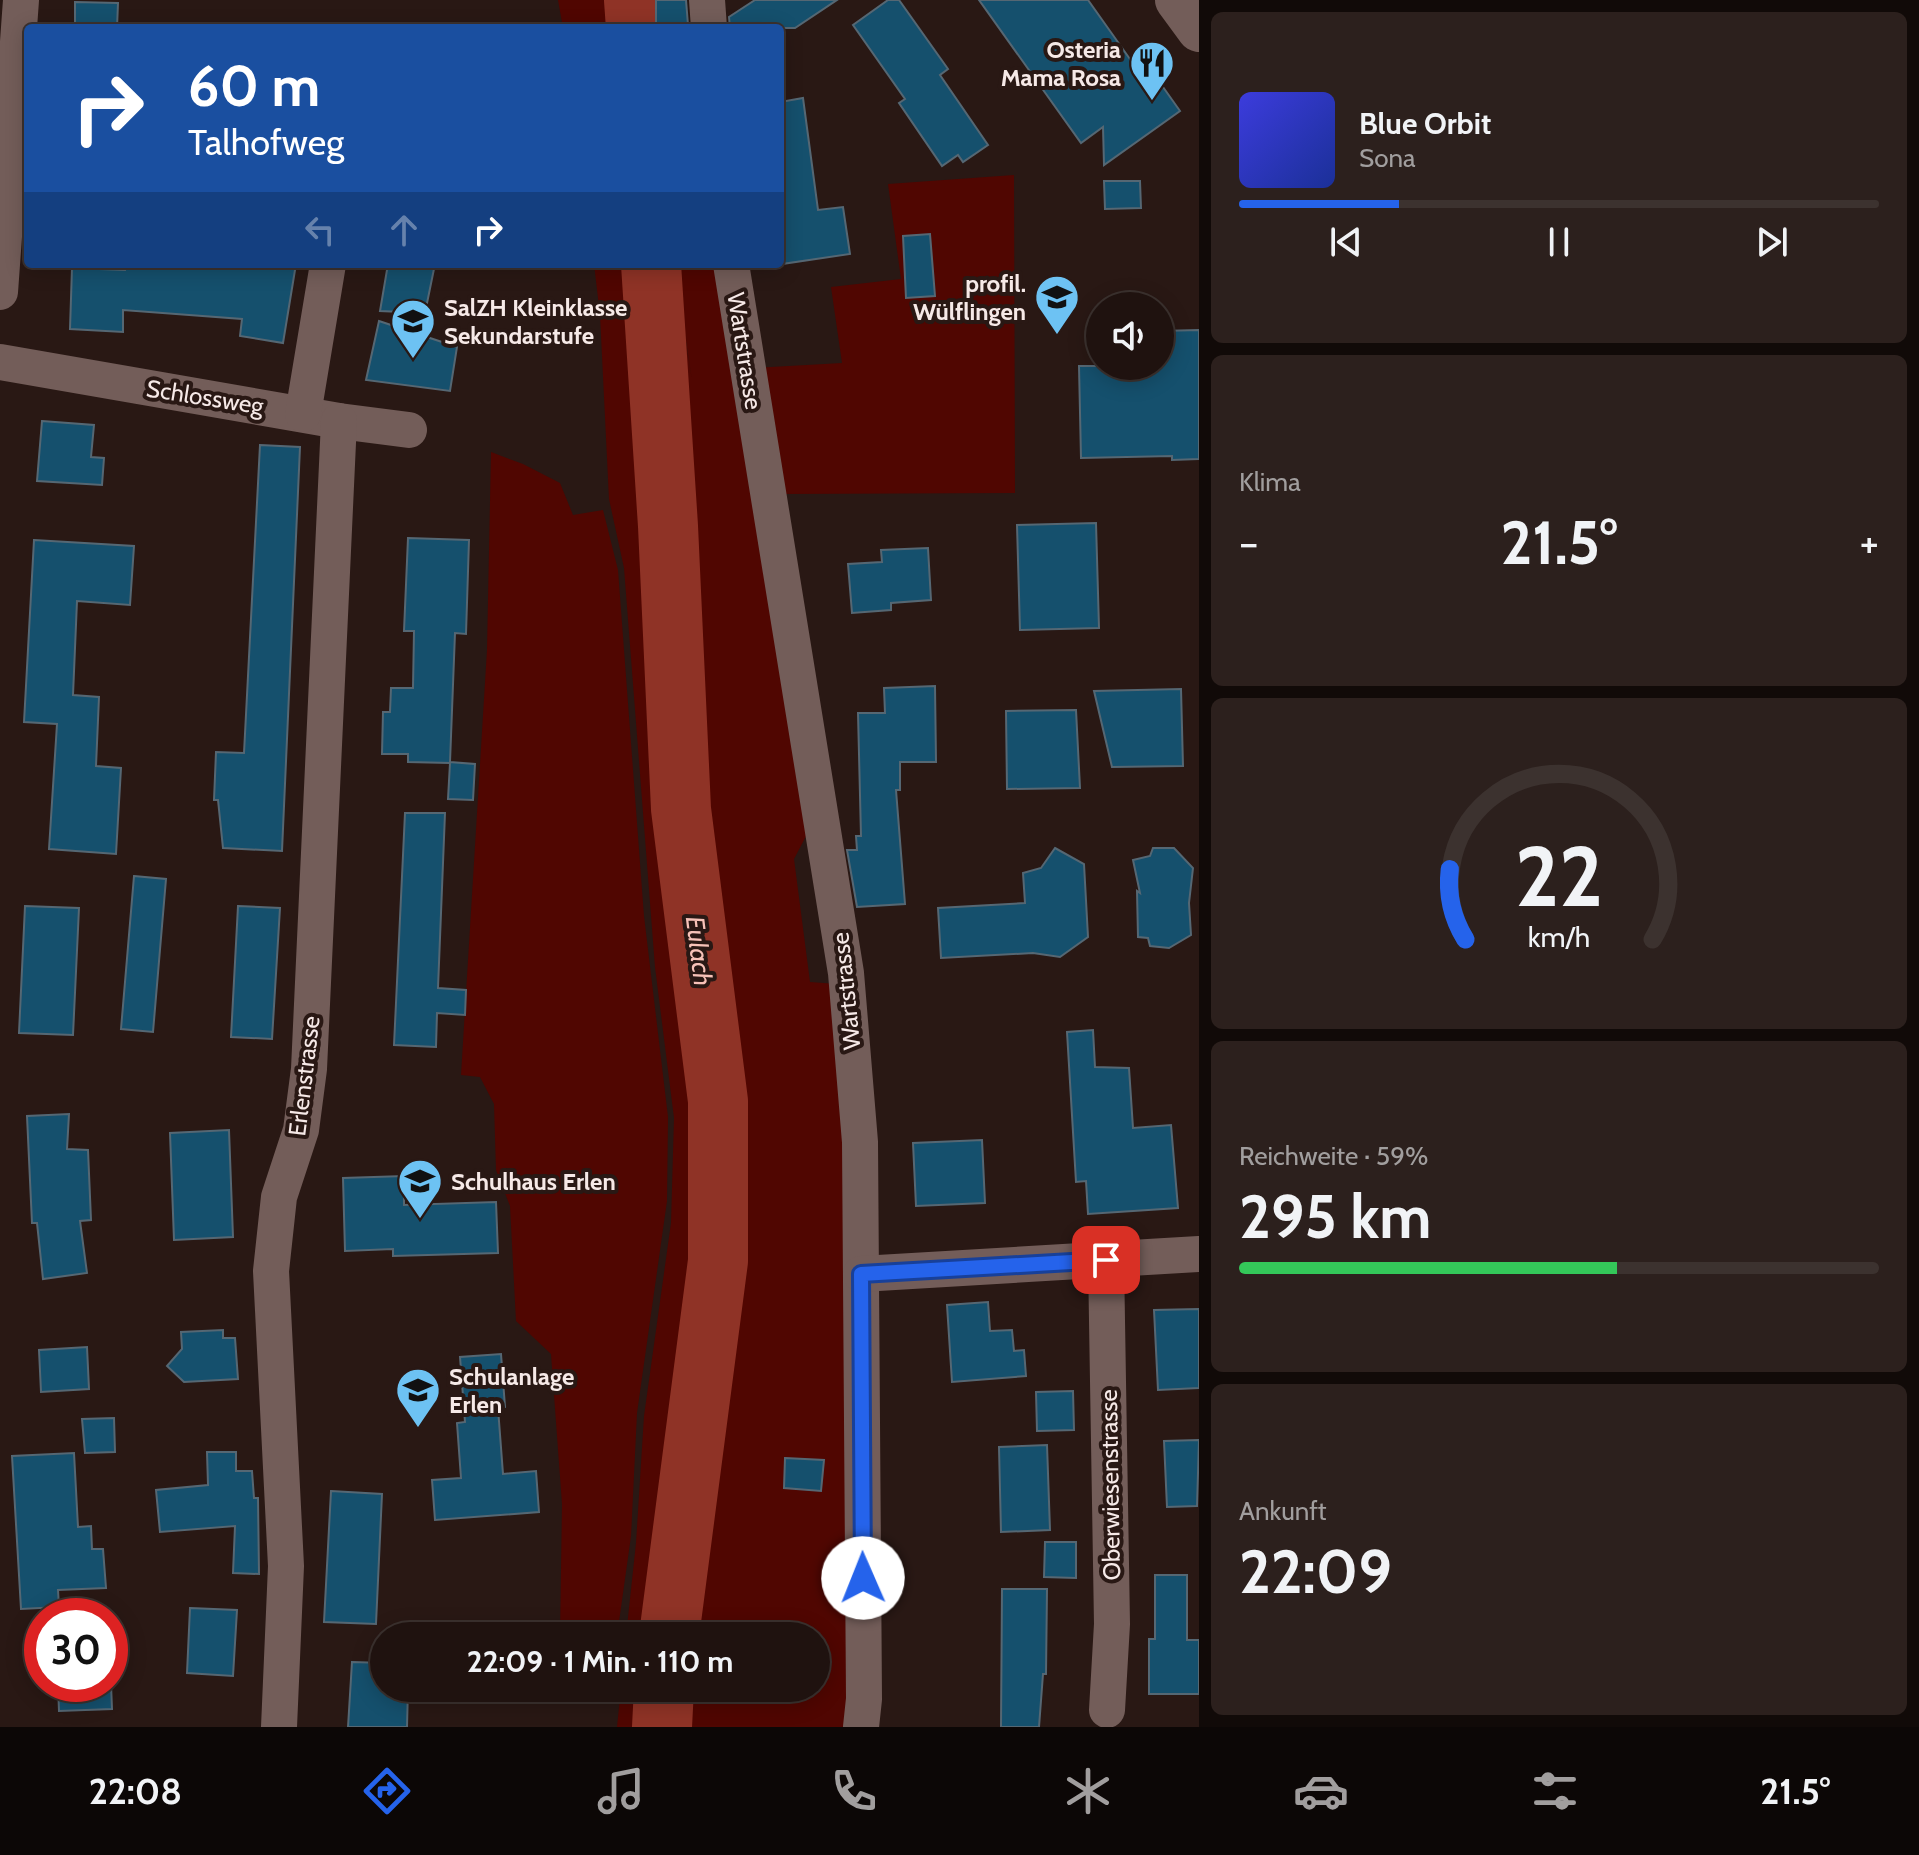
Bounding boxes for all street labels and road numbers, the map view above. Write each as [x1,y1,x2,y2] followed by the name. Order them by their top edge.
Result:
[721,290,769,412] street label: Wartstrasse
[144,373,267,421] street label: Schlossweg
[825,931,867,1051] street label: Wartstrasse
[282,1014,326,1138] street label: Erlenstrasse
[1094,1389,1126,1581] street label: Oberwiesenstrasse

